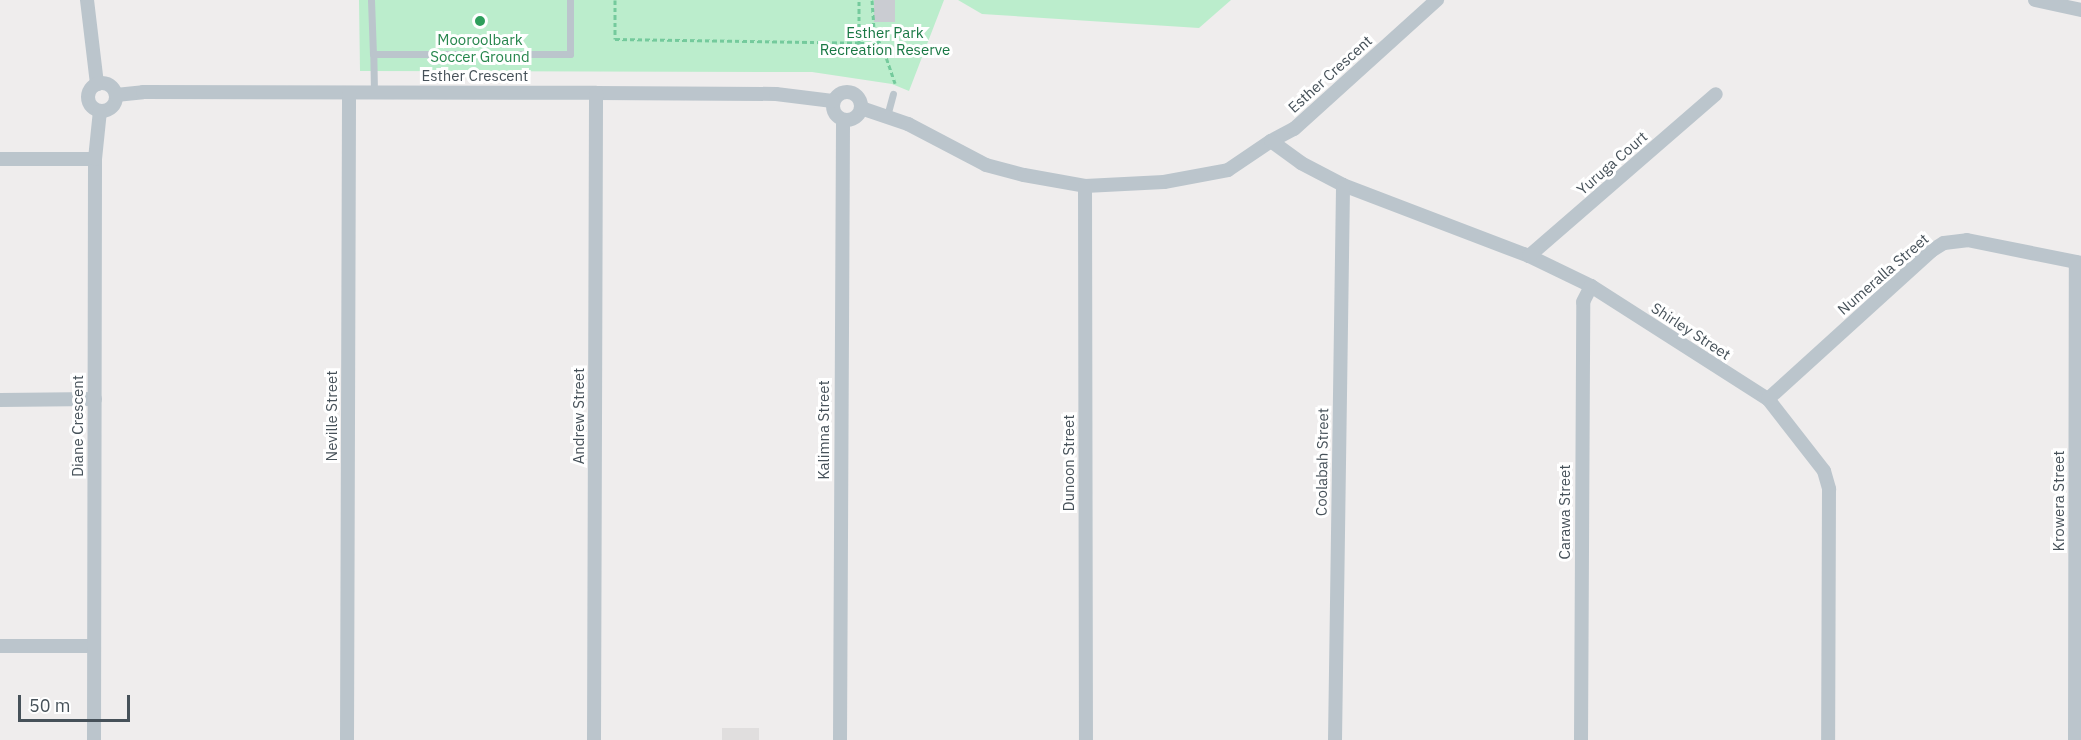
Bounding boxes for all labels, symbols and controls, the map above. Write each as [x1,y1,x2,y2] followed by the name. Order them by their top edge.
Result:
[473,14,487,28] marker: Mooroolbark Soccer Ground
[820,23,950,58] park label: Esther Park Recreation Reserve
[430,30,530,65] place label: Mooroolbark Soccer Ground
[1284,32,1376,116] street label: Esther Crescent
[422,67,528,85] street label: Esther Crescent
[1573,128,1651,198] street label: Yuruga Court
[1834,230,1932,318] street label: Numeralla Street
[1648,299,1734,363] street label: Shirley Street
[570,368,588,464] street label: Andrew Street
[323,371,341,461] street label: Neville Street
[69,375,87,477] street label: Diane Crescent
[815,380,833,480] street label: Kalimna Street
[1312,408,1332,516] street label: Coolabah Street
[1060,414,1078,512] street label: Dunoon Street
[2050,451,2068,551] street label: Krowera Street
[1556,465,1574,559] street label: Carawa Street
[21,683,134,721] scale bar
[29,694,71,717] text: 50 m

